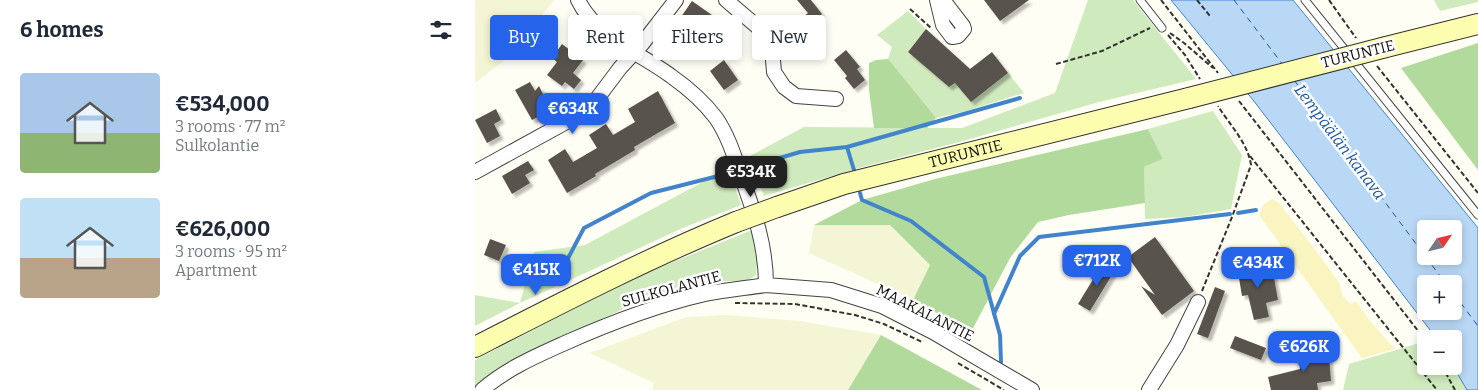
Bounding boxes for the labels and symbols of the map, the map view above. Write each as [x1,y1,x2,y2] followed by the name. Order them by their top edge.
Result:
[1319,36,1397,72] street label: TURUNTIE
[1291,81,1389,203] water label: Lempäälän kanava
[538,92,608,135] pin: €634K
[927,136,1004,172] street label: TURUNTIE
[716,156,786,198] pin: €534K
[1417,220,1463,265] north arrow
[1062,244,1132,287] pin: €712K
[1223,246,1293,289] pin: €434K
[501,254,571,296] pin: €415K
[619,267,723,311] street label: SULKOLANTIE
[873,281,977,345] street label: MAAKALANTIE
[1269,330,1339,373] pin: €626K

